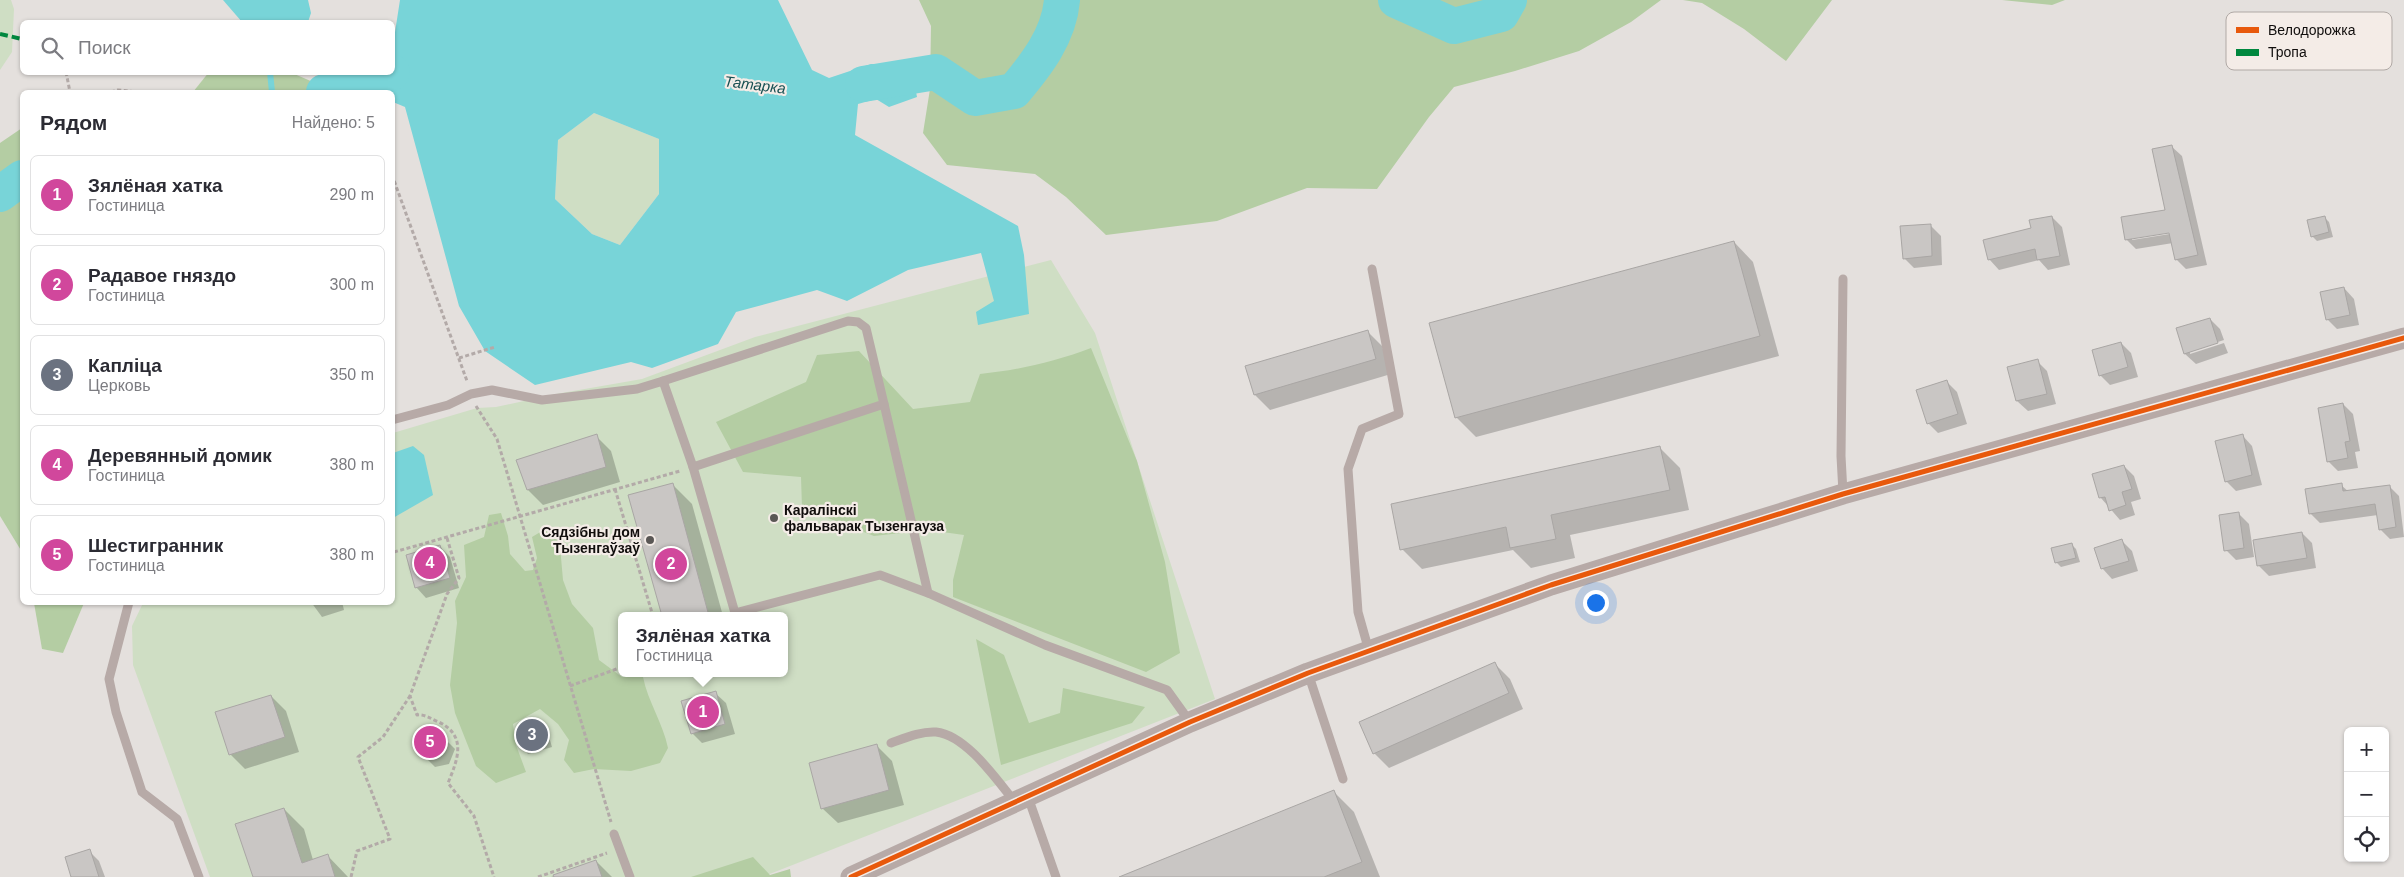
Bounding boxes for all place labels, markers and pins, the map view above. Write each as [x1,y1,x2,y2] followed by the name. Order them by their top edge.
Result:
[784,502,944,534] place label: Каралінскі фальварак Тызенгауза
[768,512,780,524] marker: Каралінскі фальварак Тызенгауза
[541,524,640,556] place label: Сядзібны дом Тызенгаўзаў
[644,534,656,546] marker: Сядзібны дом Тызенгаўзаў
[414,544,446,582] pin: 4
[655,545,687,583] pin: 2
[687,693,719,731] pin: 1
[516,716,548,754] pin: 3
[414,723,446,761] pin: 5

